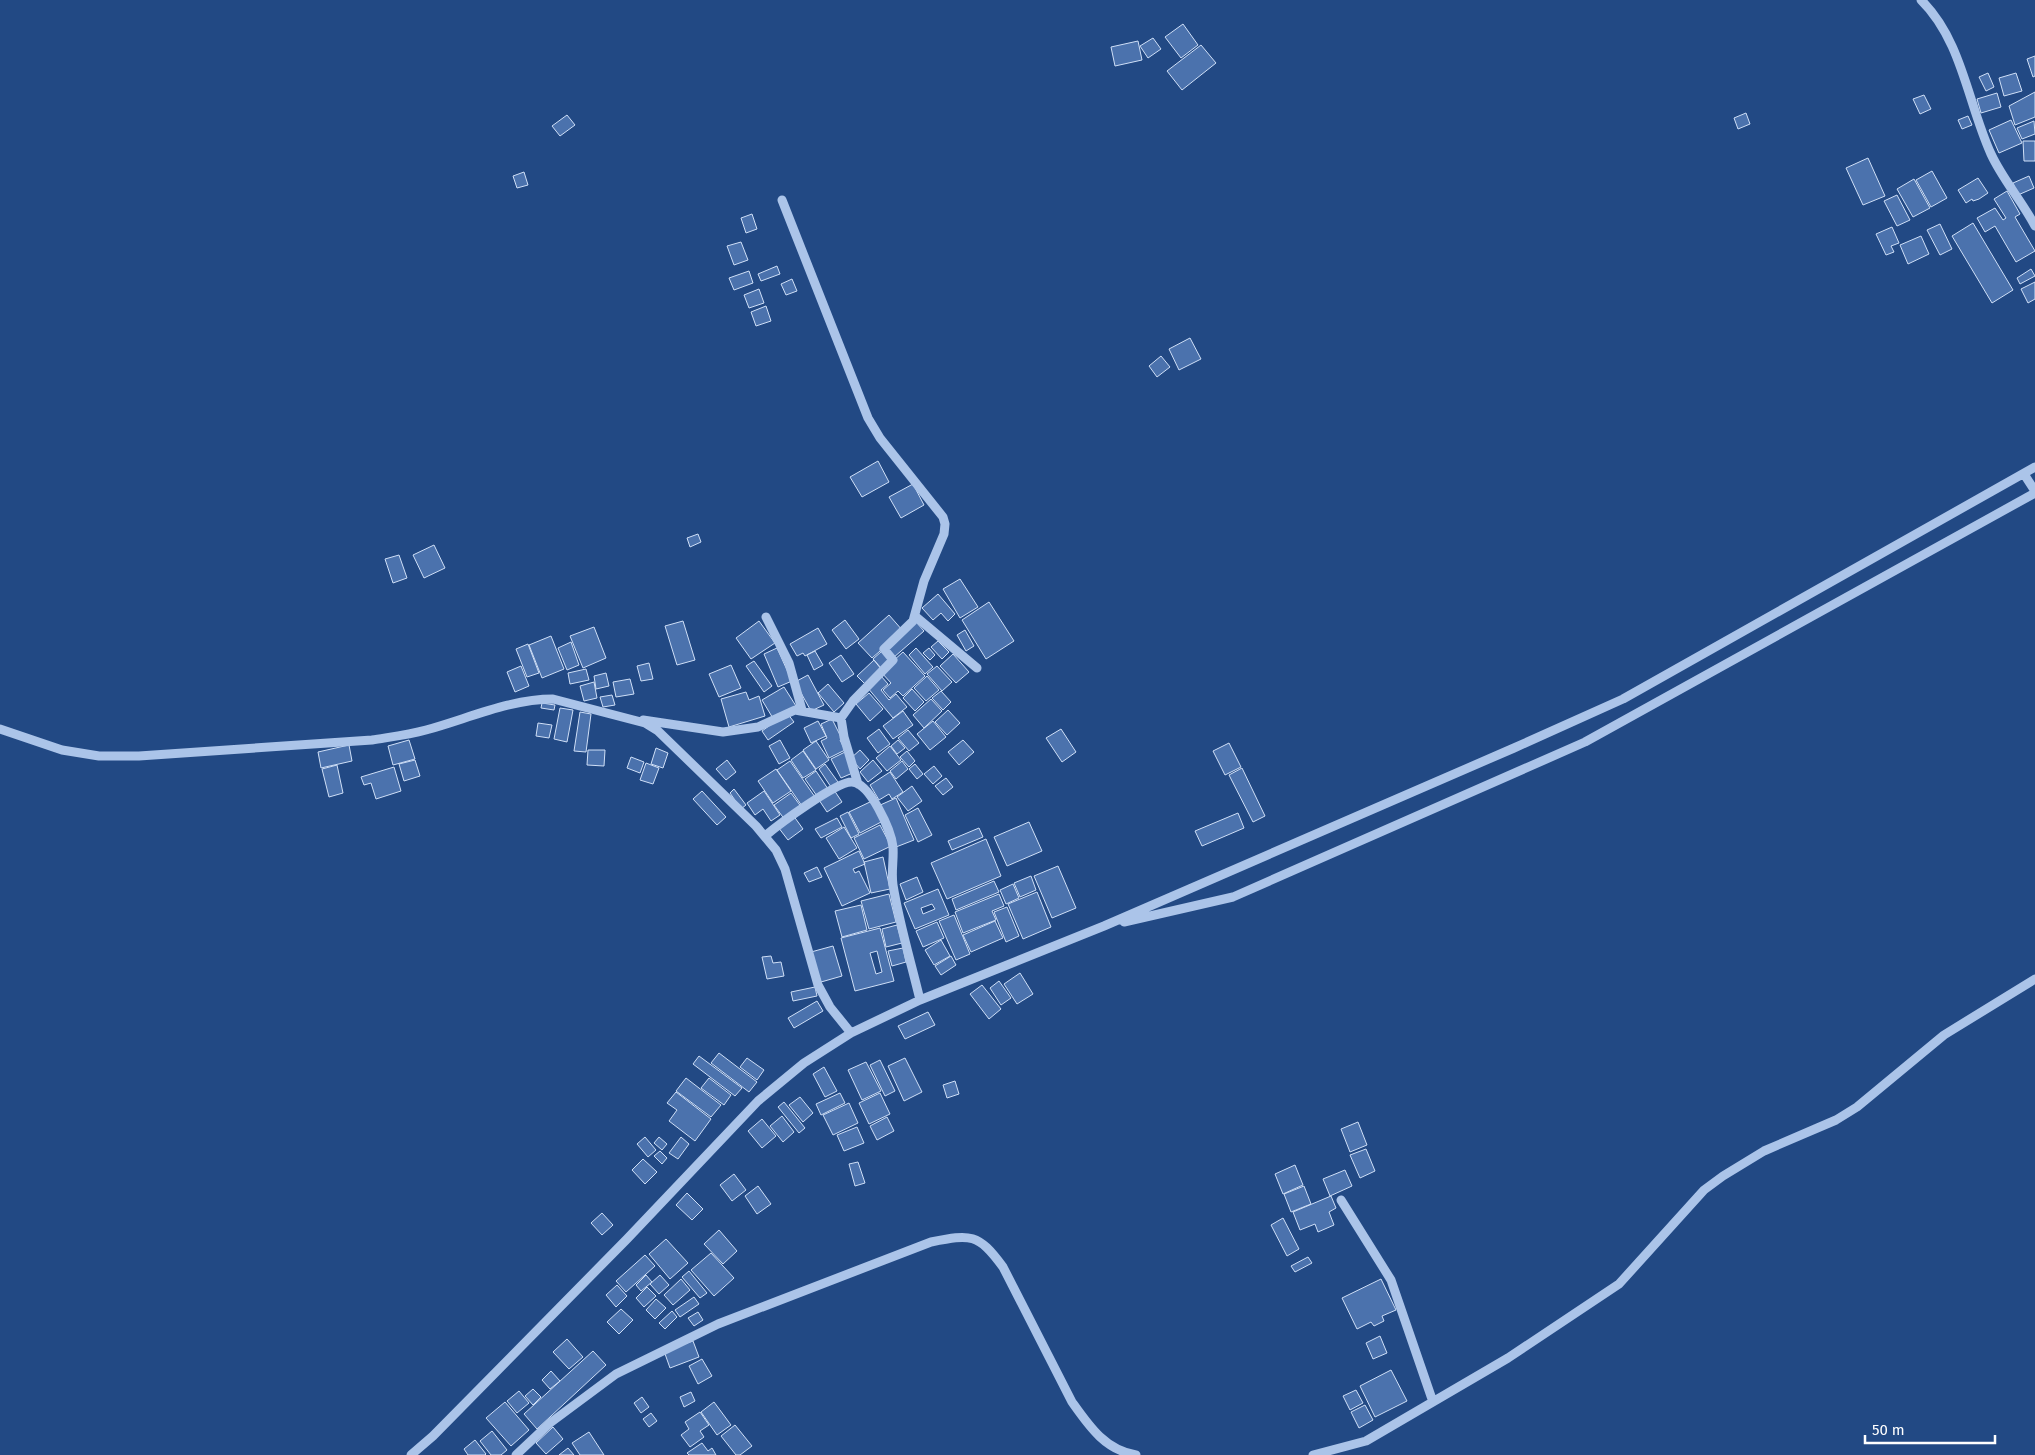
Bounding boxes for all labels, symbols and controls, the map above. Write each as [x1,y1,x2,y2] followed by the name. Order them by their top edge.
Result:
[1865,1412,1995,1444] scale bar
[1872,1421,1905,1439] text: 50 m

